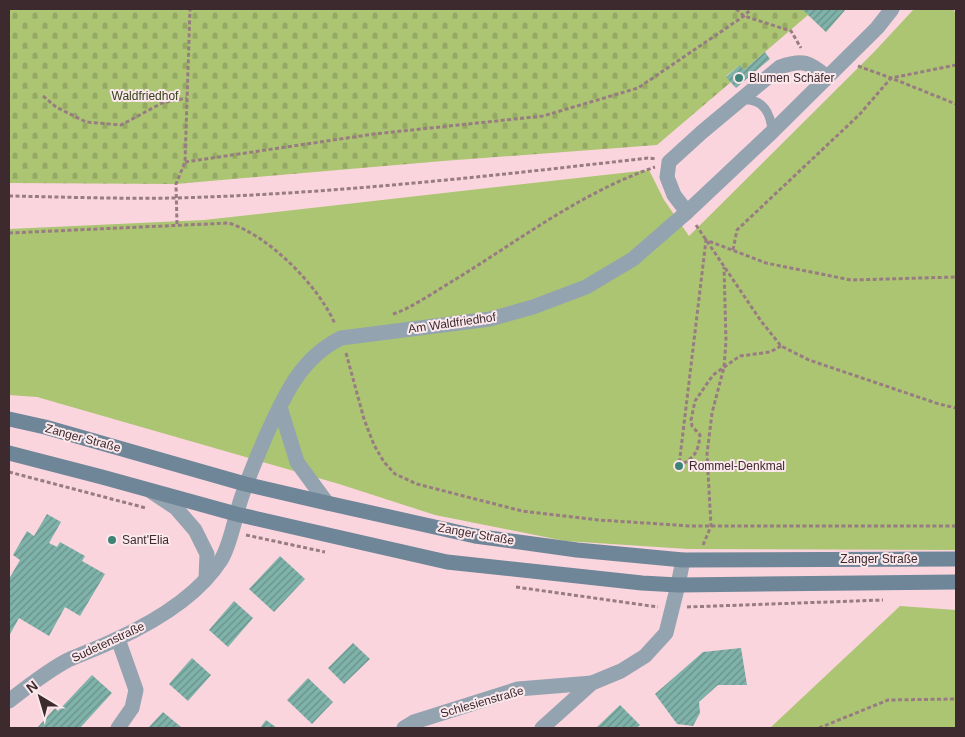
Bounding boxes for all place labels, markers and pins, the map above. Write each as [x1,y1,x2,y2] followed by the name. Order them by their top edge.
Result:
[749,71,834,85] place label: Blumen Schäfer
[733,72,745,84] marker: Blumen Schäfer
[689,459,785,473] place label: Rommel-Denkmal
[673,460,685,472] marker: Rommel-Denkmal
[122,533,169,547] place label: Sant'Elia
[106,534,118,546] marker: Sant'Elia

